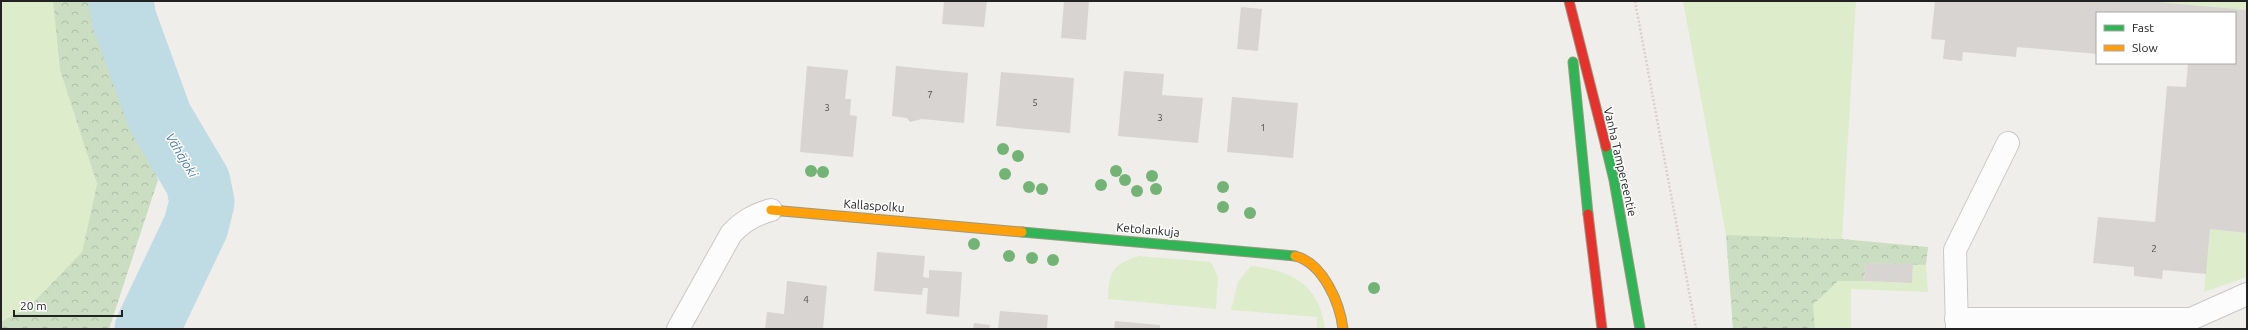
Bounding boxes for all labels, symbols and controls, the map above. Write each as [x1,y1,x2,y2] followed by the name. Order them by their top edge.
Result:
[2096,12,2236,64] legend
[2132,21,2154,34] text: Fast
[2132,41,2158,54] text: Slow
[927,89,933,100] house number: 7
[1032,97,1038,108] house number: 5
[824,102,830,113] house number: 3
[1602,106,1639,218] street label: Vanha Tampereentie
[1157,112,1163,123] house number: 3
[1260,122,1266,133] house number: 1
[163,130,201,180] water label: Vähäjoki
[843,197,905,214] street label: Kallaspolku
[1116,220,1180,239] street label: Ketolankuja
[2151,243,2157,254] house number: 2
[14,292,122,318] scale bar
[803,294,809,305] house number: 4
[20,299,47,312] text: 20 m

